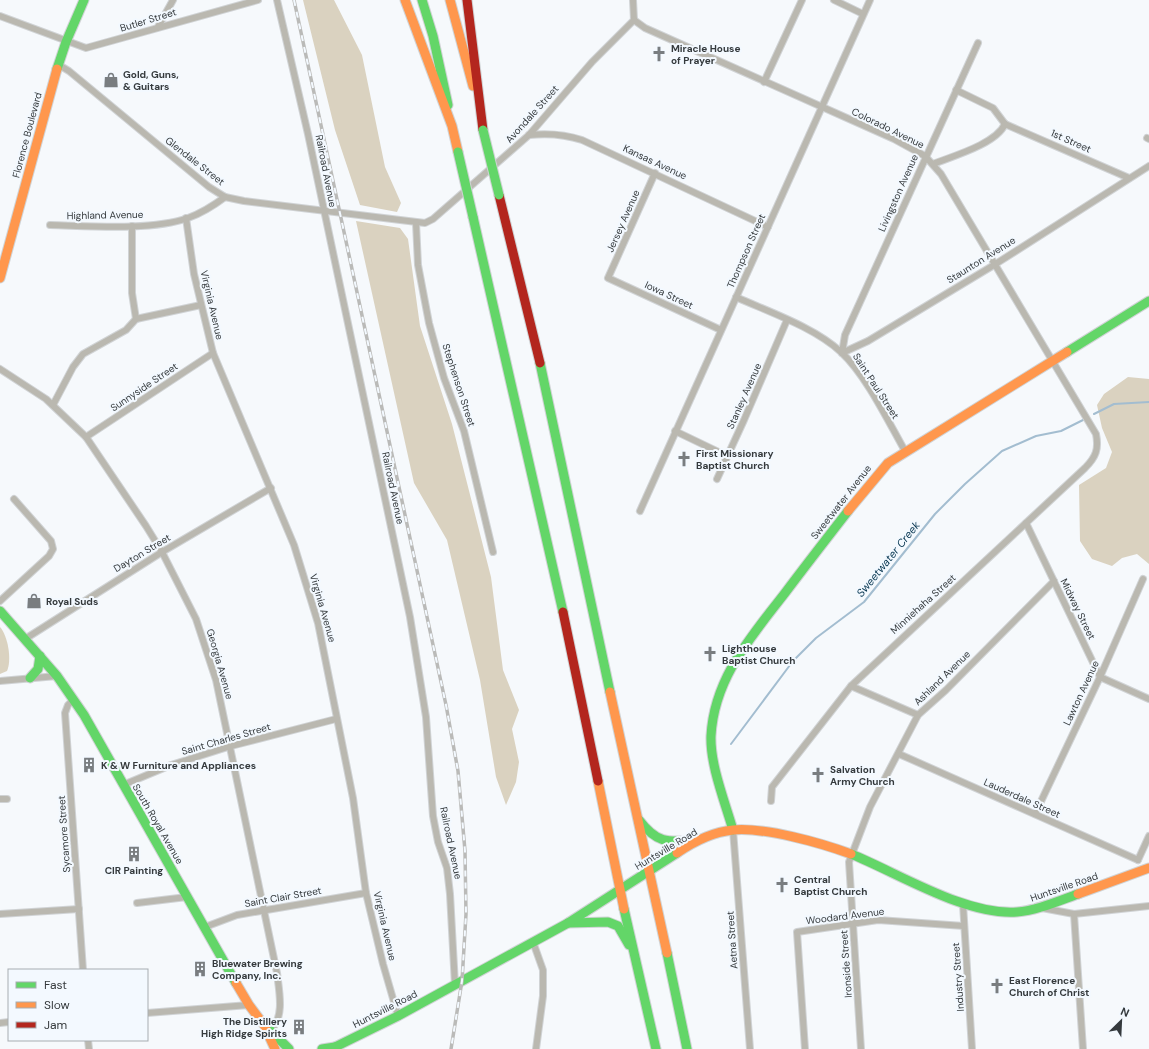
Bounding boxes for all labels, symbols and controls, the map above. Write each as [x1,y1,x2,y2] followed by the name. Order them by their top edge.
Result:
[118,5,178,35] street label: Butler Street
[671,42,740,67] place label: Miracle House of Prayer
[650,45,668,63] church icon: Miracle House of Prayer
[123,68,179,93] place label: Gold, Guns, & Guitars
[102,71,120,89] shop icon: Gold, Guns, & Guitars
[503,82,561,146] street label: Avondale Street
[9,91,45,179] street label: Florence Boulevard
[850,105,927,151] street label: Colorado Avenue
[1049,126,1093,156] street label: 1st Street
[163,134,227,188] street label: Glendale Street
[313,134,339,209] street label: Railroad Avenue
[621,142,689,183] street label: Kansas Avenue
[875,152,921,234] street label: Livingston Avenue
[603,187,643,254] street label: Jersey Avenue
[66,208,144,222] street label: Highland Avenue
[724,212,768,290] street label: Thompson Street
[944,233,1018,286] street label: Staunton Avenue
[198,269,226,341] street label: Virginia Avenue
[643,278,695,312] street label: Iowa Street
[439,342,479,428] street label: Stephenson Street
[850,351,902,421] street label: Saint Paul Street
[108,360,180,414] street label: Sunnyside Street
[724,361,764,431] street label: Stanley Avenue
[696,447,773,472] place label: First Missionary Baptist Church
[675,450,693,468] church icon: First Missionary Baptist Church
[379,451,407,526] street label: Railroad Avenue
[808,462,874,542] street label: Sweetwater Avenue
[853,518,923,600] water label: Sweetwater Creek
[111,531,173,575] street label: Dayton Street
[888,571,959,637] street label: Minniehaha Street
[307,572,339,644] street label: Virginia Avenue
[1058,576,1098,642] street label: Midway Street
[25,592,43,610] shop icon: Royal Suds
[46,595,98,608] place label: Royal Suds
[204,627,236,701] street label: Georgia Avenue
[722,642,796,667] place label: Lighthouse Baptist Church
[701,645,719,663] church icon: Lighthouse Baptist Church
[911,647,973,708] street label: Ashland Avenue
[1060,658,1102,728] street label: Lawton Avenue
[180,720,272,758] street label: Saint Charles Street
[80,756,98,774] building icon: K & W Furniture and Appliances
[101,759,256,772] place label: K & W Furniture and Appliances
[830,763,895,788] place label: Salvation Army Church
[809,766,827,784] church icon: Salvation Army Church
[982,775,1062,821] street label: Lauderdale Street
[130,782,186,867] street label: South Royal Avenue
[55,795,73,873] street label: Sycamore Street
[437,806,465,881] street label: Railroad Avenue
[632,825,700,873] street label: Huntsville Road
[125,845,143,863] building icon: CIR Painting
[105,864,163,877] place label: CIR Painting
[1028,869,1100,905] street label: Huntsville Road
[794,873,868,898] place label: Central Baptist Church
[773,876,791,894] church icon: Central Baptist Church
[244,884,323,910] street label: Saint Clair Street
[371,890,399,962] street label: Virginia Avenue
[805,905,885,927] street label: Woodard Avenue
[723,911,741,969] street label: Aetna Street
[837,930,855,998] street label: Ironside Street
[949,942,967,1012] street label: Industry Street
[212,957,303,982] place label: Bluewater Brewing Company, Inc.
[191,960,209,978] building icon: Bluewater Brewing Company, Inc.
[8,969,148,1041] legend
[1009,974,1089,999] place label: East Florence Church of Christ
[44,977,67,993] text: Fast
[988,977,1006,995] church icon: East Florence Church of Christ
[351,987,419,1031] street label: Huntsville Road
[44,997,70,1013] text: Slow
[1101,1001,1141,1041] north arrow
[1119,1004,1132,1020] text: N
[201,1015,287,1040] place label: The Distillery High Ridge Spirits
[44,1017,67,1033] text: Jam
[290,1018,308,1036] building icon: The Distillery High Ridge Spirits

